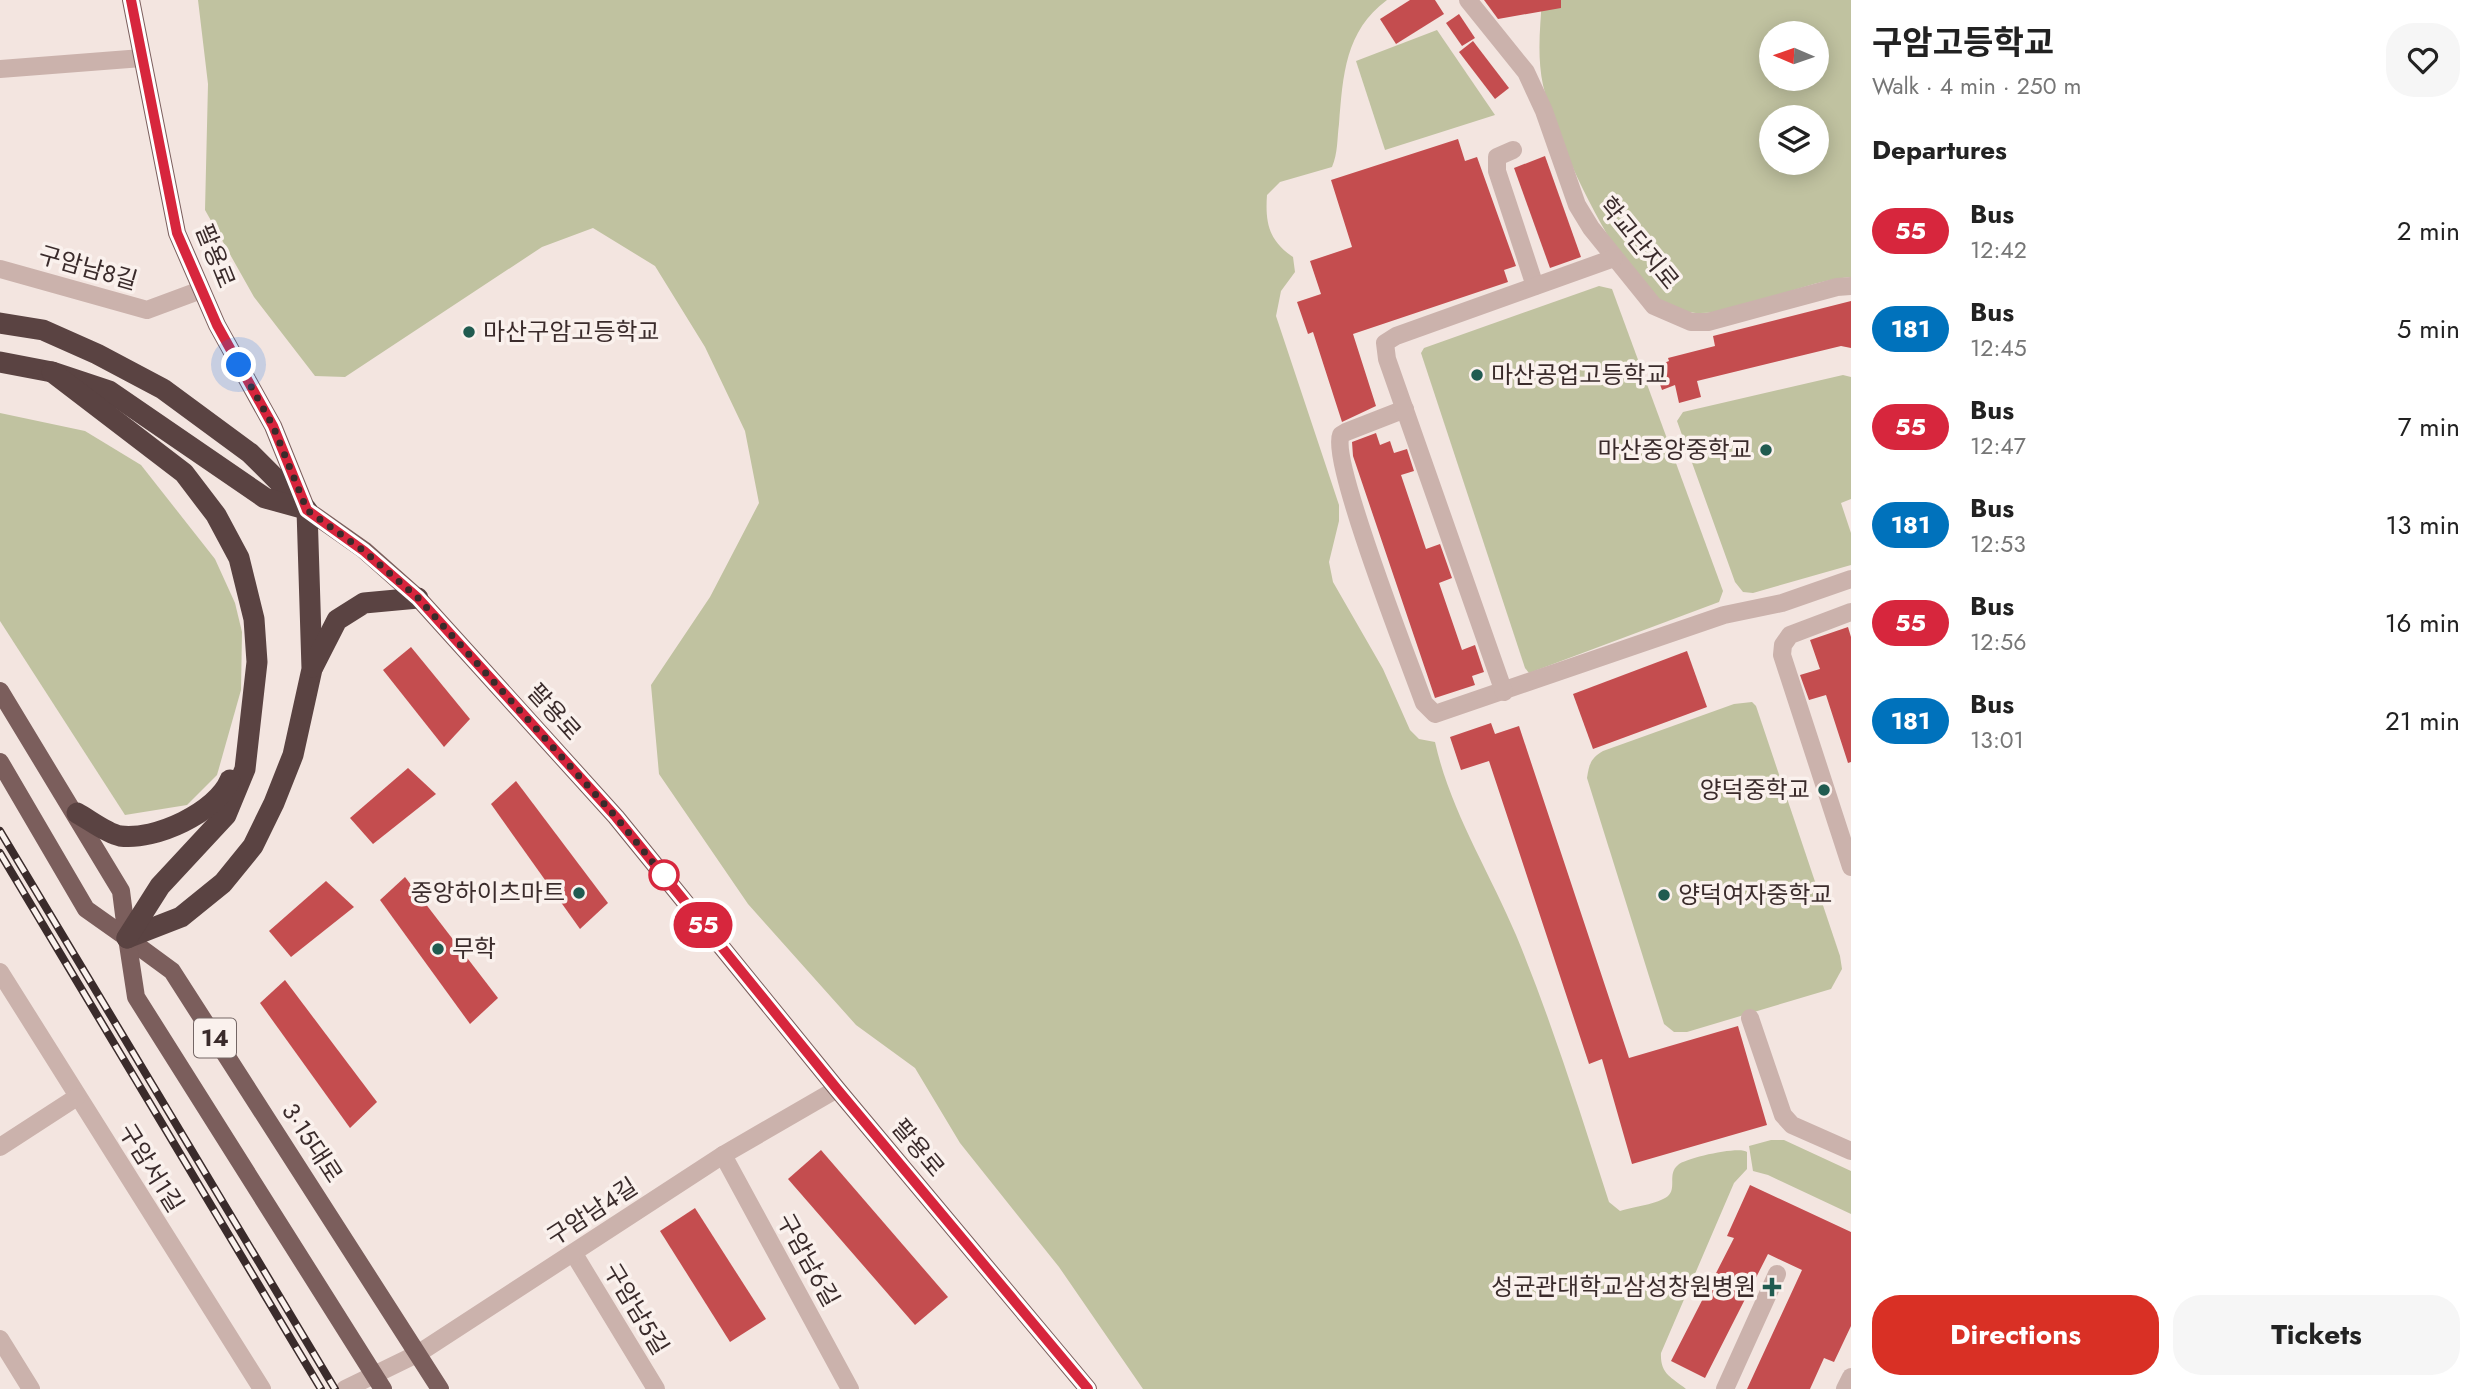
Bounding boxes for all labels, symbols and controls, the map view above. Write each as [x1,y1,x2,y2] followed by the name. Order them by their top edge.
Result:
[1872,19,2054,66] text: 구암고등학교
[1759,21,1829,91] north arrow
[1759,21,1829,175] map controls
[2386,23,2460,97] button: heart
[1872,69,2081,103] text: Walk · 4 min · 250 m
[1759,105,1829,175] button: layers
[1872,131,2007,169] text: Departures
[1591,189,1688,297] street label: 학교단지로
[1970,195,2014,233] text: Bus
[2397,212,2460,250] text: 2 min
[1895,213,1926,248] text: 55
[187,219,244,293] street label: 팔용로
[1970,233,2027,267] text: 12:42
[35,237,142,298] street label: 구암남8길
[1970,293,2014,331] text: Bus
[2397,310,2460,348] text: 5 min
[1891,311,1930,346] text: 181
[483,314,660,349] place label: 마산구암고등학교
[461,324,477,340] marker: 마산구암고등학교
[1970,331,2027,365] text: 12:45
[221,347,256,382] your location
[1491,357,1668,392] place label: 마산공업고등학교
[1469,367,1485,383] marker: 마산공업고등학교
[1970,391,2014,429] text: Bus
[2398,408,2460,446] text: 7 min
[1895,409,1926,444] text: 55
[1970,429,2026,463] text: 12:47
[1597,432,1752,467] place label: 마산중앙중학교
[1758,442,1774,458] marker: 마산중앙중학교
[1970,489,2014,527] text: Bus
[2386,506,2460,544] text: 13 min
[1891,507,1930,542] text: 181
[1970,527,2026,561] text: 12:53
[1970,587,2014,625] text: Bus
[2385,604,2460,642] text: 16 min
[1895,605,1926,640] text: 55
[1970,625,2027,659] text: 12:56
[519,675,590,748] street label: 팔용로
[1970,685,2014,723] text: Bus
[2385,702,2460,740] text: 21 min
[1891,703,1930,738] text: 181
[1970,723,2024,757] text: 13:01
[1700,772,1810,807] place label: 양덕중학교
[1816,782,1832,798] marker: 양덕중학교
[649,860,679,890] unlabelled marker
[410,875,565,910] place label: 중앙하이츠마트
[1678,877,1833,912] place label: 양덕여자중학교
[571,885,587,901] marker: 중앙하이츠마트
[1656,887,1672,903] marker: 양덕여자중학교
[672,902,734,948] line badge: 55
[688,907,718,942] text: 55
[452,931,496,966] place label: 무학
[430,941,446,957] marker: 무학
[194,1018,236,1058] road number: 14
[274,1096,351,1190] street label: 3·15대로
[884,1111,953,1184] street label: 팔용로
[110,1116,193,1219] street label: 구암서1길
[539,1169,644,1254] street label: 구암남4길
[768,1207,849,1313] street label: 구암남6길
[595,1256,678,1361] street label: 구암남5길
[1491,1269,1756,1304] place label: 성균관대학교삼성창원병원
[1762,1277,1782,1297] marker: 성균관대학교삼성창원병원
[1872,1295,2159,1375] button: Directions
[2173,1295,2460,1375] button: Tickets

